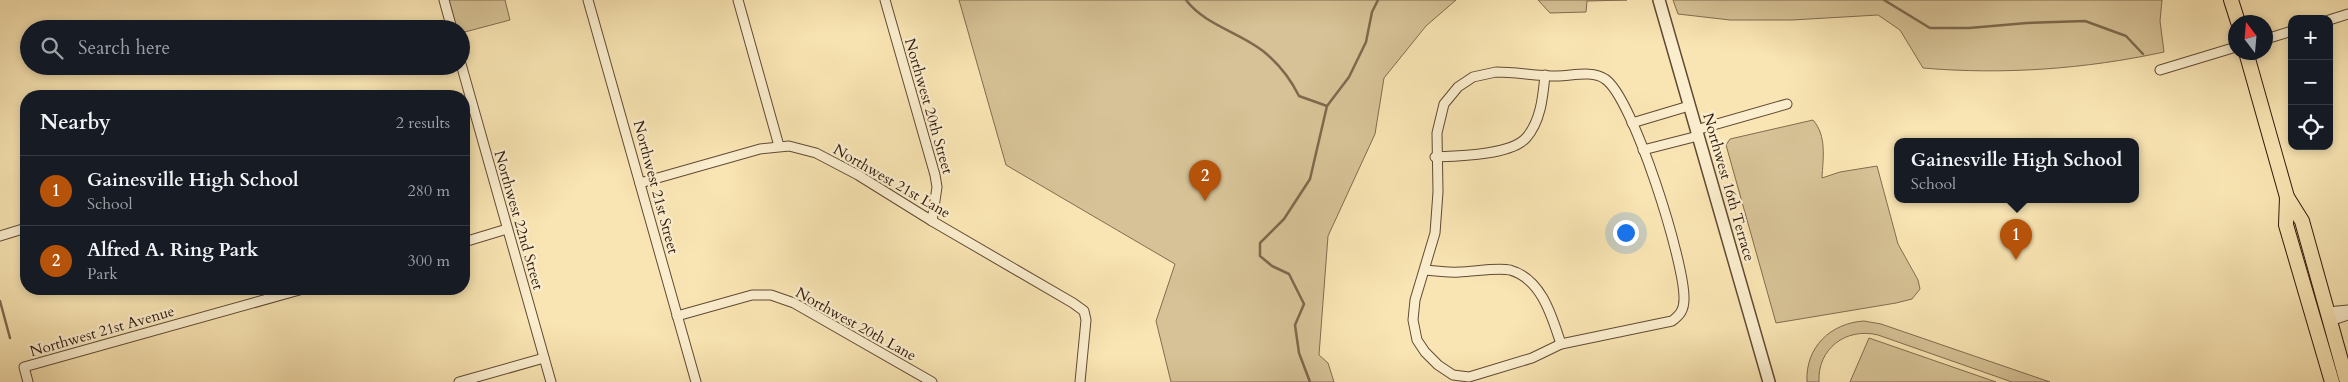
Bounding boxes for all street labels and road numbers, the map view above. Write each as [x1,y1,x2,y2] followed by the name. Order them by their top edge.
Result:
[900,36,958,176] street label: Northwest 20th Street
[1698,111,1760,264] street label: Northwest 16th Terrace
[629,118,683,256] street label: Northwest 21st Street
[830,139,954,223] street label: Northwest 21st Lane
[490,148,549,292] street label: Northwest 22nd Street
[792,282,920,366] street label: Northwest 20th Lane
[27,301,177,361] street label: Northwest 21st Avenue

